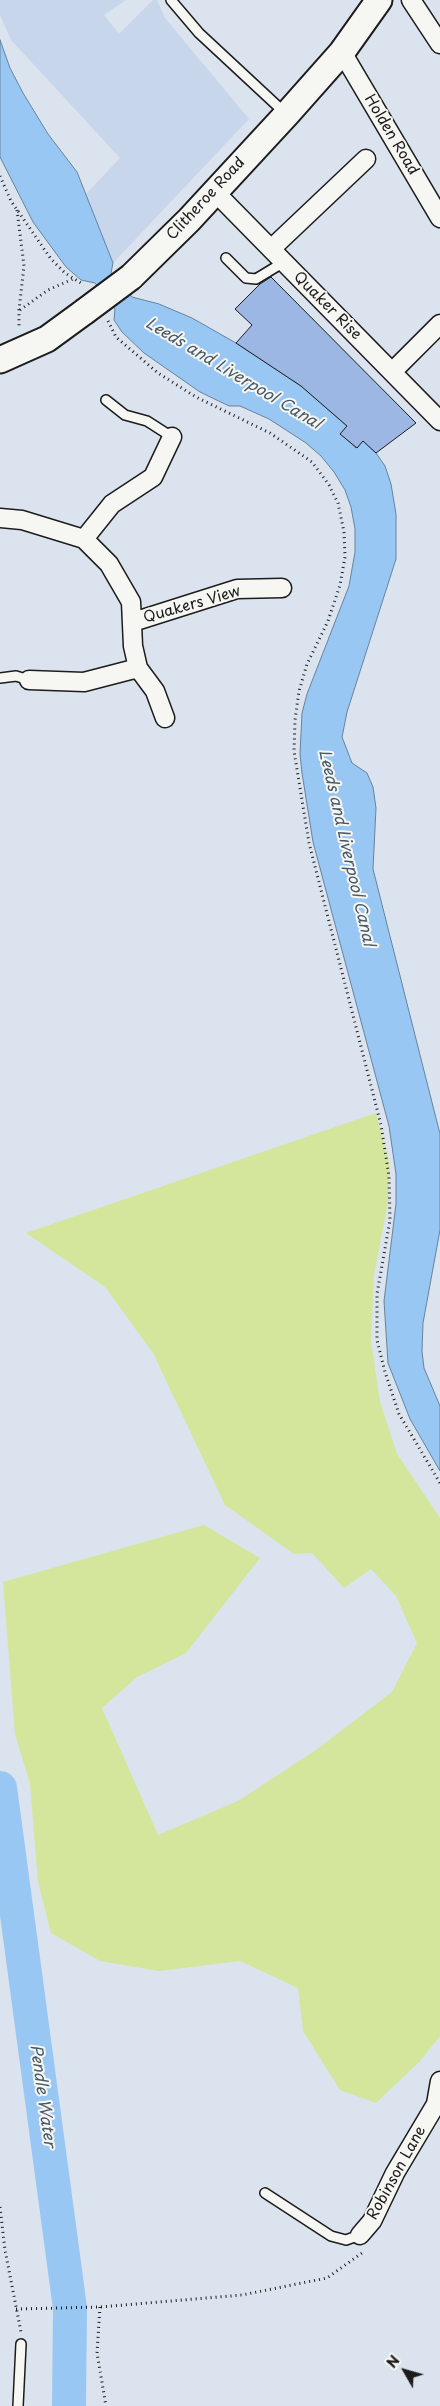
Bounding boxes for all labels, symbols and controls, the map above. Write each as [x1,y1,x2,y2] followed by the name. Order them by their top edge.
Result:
[360,92,422,178] street label: Holden Road
[163,154,249,244] street label: Clitheroe Road
[289,268,365,344] street label: Quaker Rise
[142,314,324,434] water label: Leeds and Liverpool Canal
[141,583,243,627] street label: Quakers View
[314,748,378,948] water label: Leeds and Liverpool Canal
[25,2043,59,2149] water label: Pendle Water
[364,2123,430,2223] street label: Robinson Lane
[380,2346,430,2396] north arrow
[381,2351,404,2372] text: N

